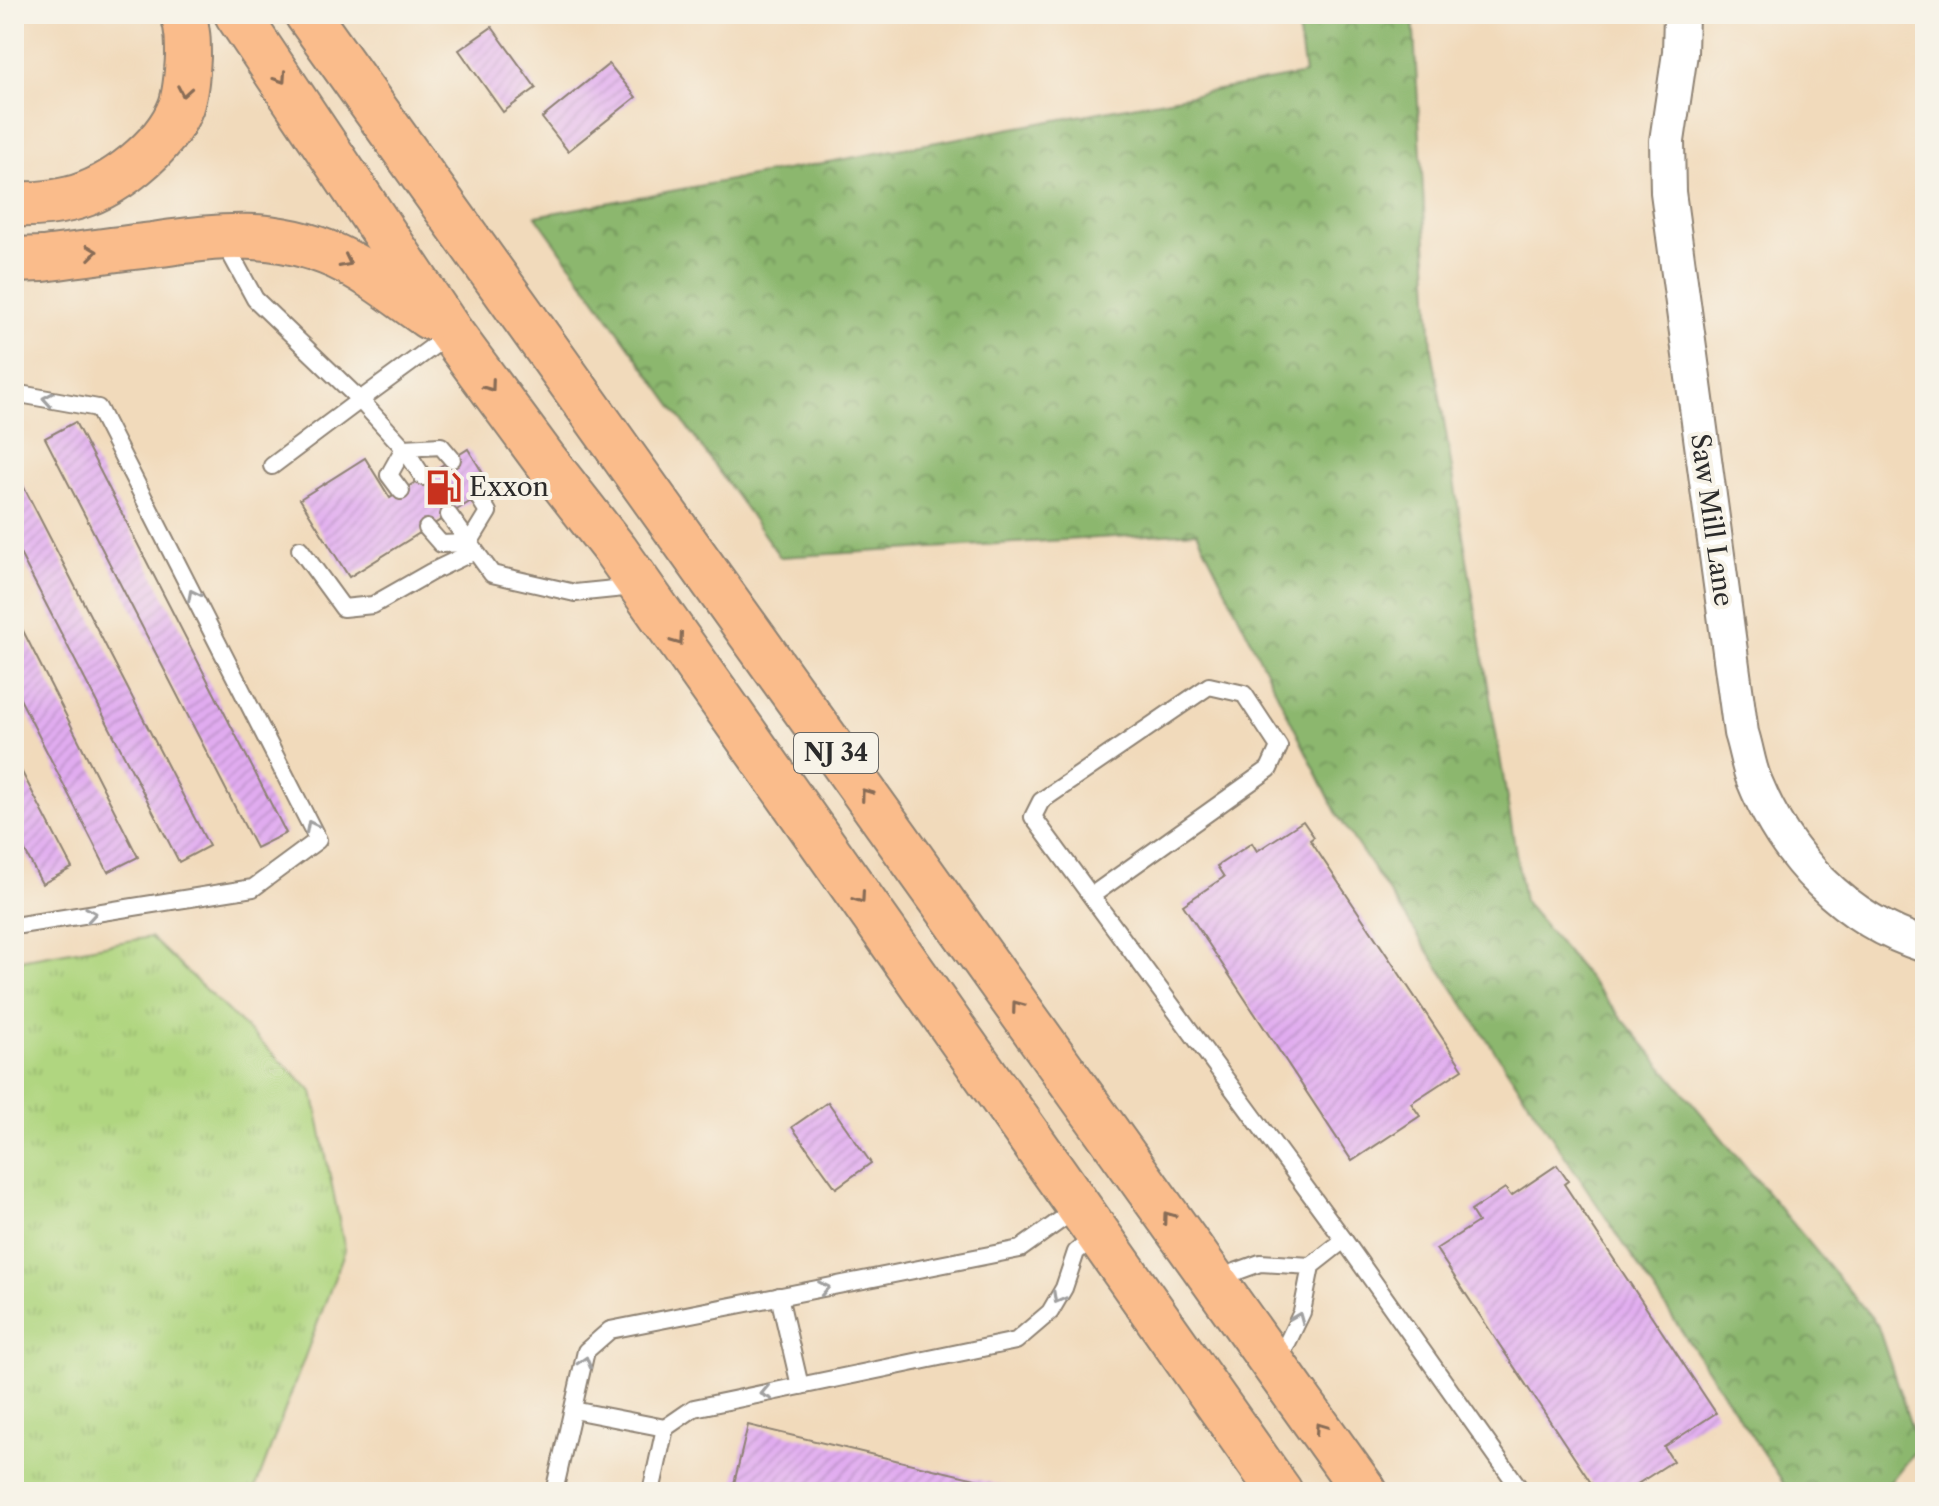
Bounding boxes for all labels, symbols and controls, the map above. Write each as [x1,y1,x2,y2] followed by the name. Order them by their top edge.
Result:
[272,69,287,84] one-way arrow
[176,84,193,98] one-way arrow
[85,244,98,261] one-way arrow
[338,253,352,268] one-way arrow
[480,377,495,392] one-way arrow
[42,391,55,408] one-way arrow
[1684,432,1740,608] street label: Saw Mill Lane
[424,468,462,506] fuel station icon: Exxon
[469,471,549,503] place label: Exxon
[187,588,203,603] one-way arrow
[668,631,683,645] one-way arrow
[794,733,878,773] road number: NJ 34
[861,789,875,803] one-way arrow
[305,820,320,835] one-way arrow
[851,889,865,904] one-way arrow
[84,906,98,923] one-way arrow
[1012,1000,1027,1014] one-way arrow
[1163,1212,1178,1226] one-way arrow
[817,1280,830,1297] one-way arrow
[1052,1289,1068,1304] one-way arrow
[1288,1312,1305,1326] one-way arrow
[576,1356,592,1369] one-way arrow
[760,1384,774,1401] one-way arrow
[1315,1423,1330,1437] one-way arrow

